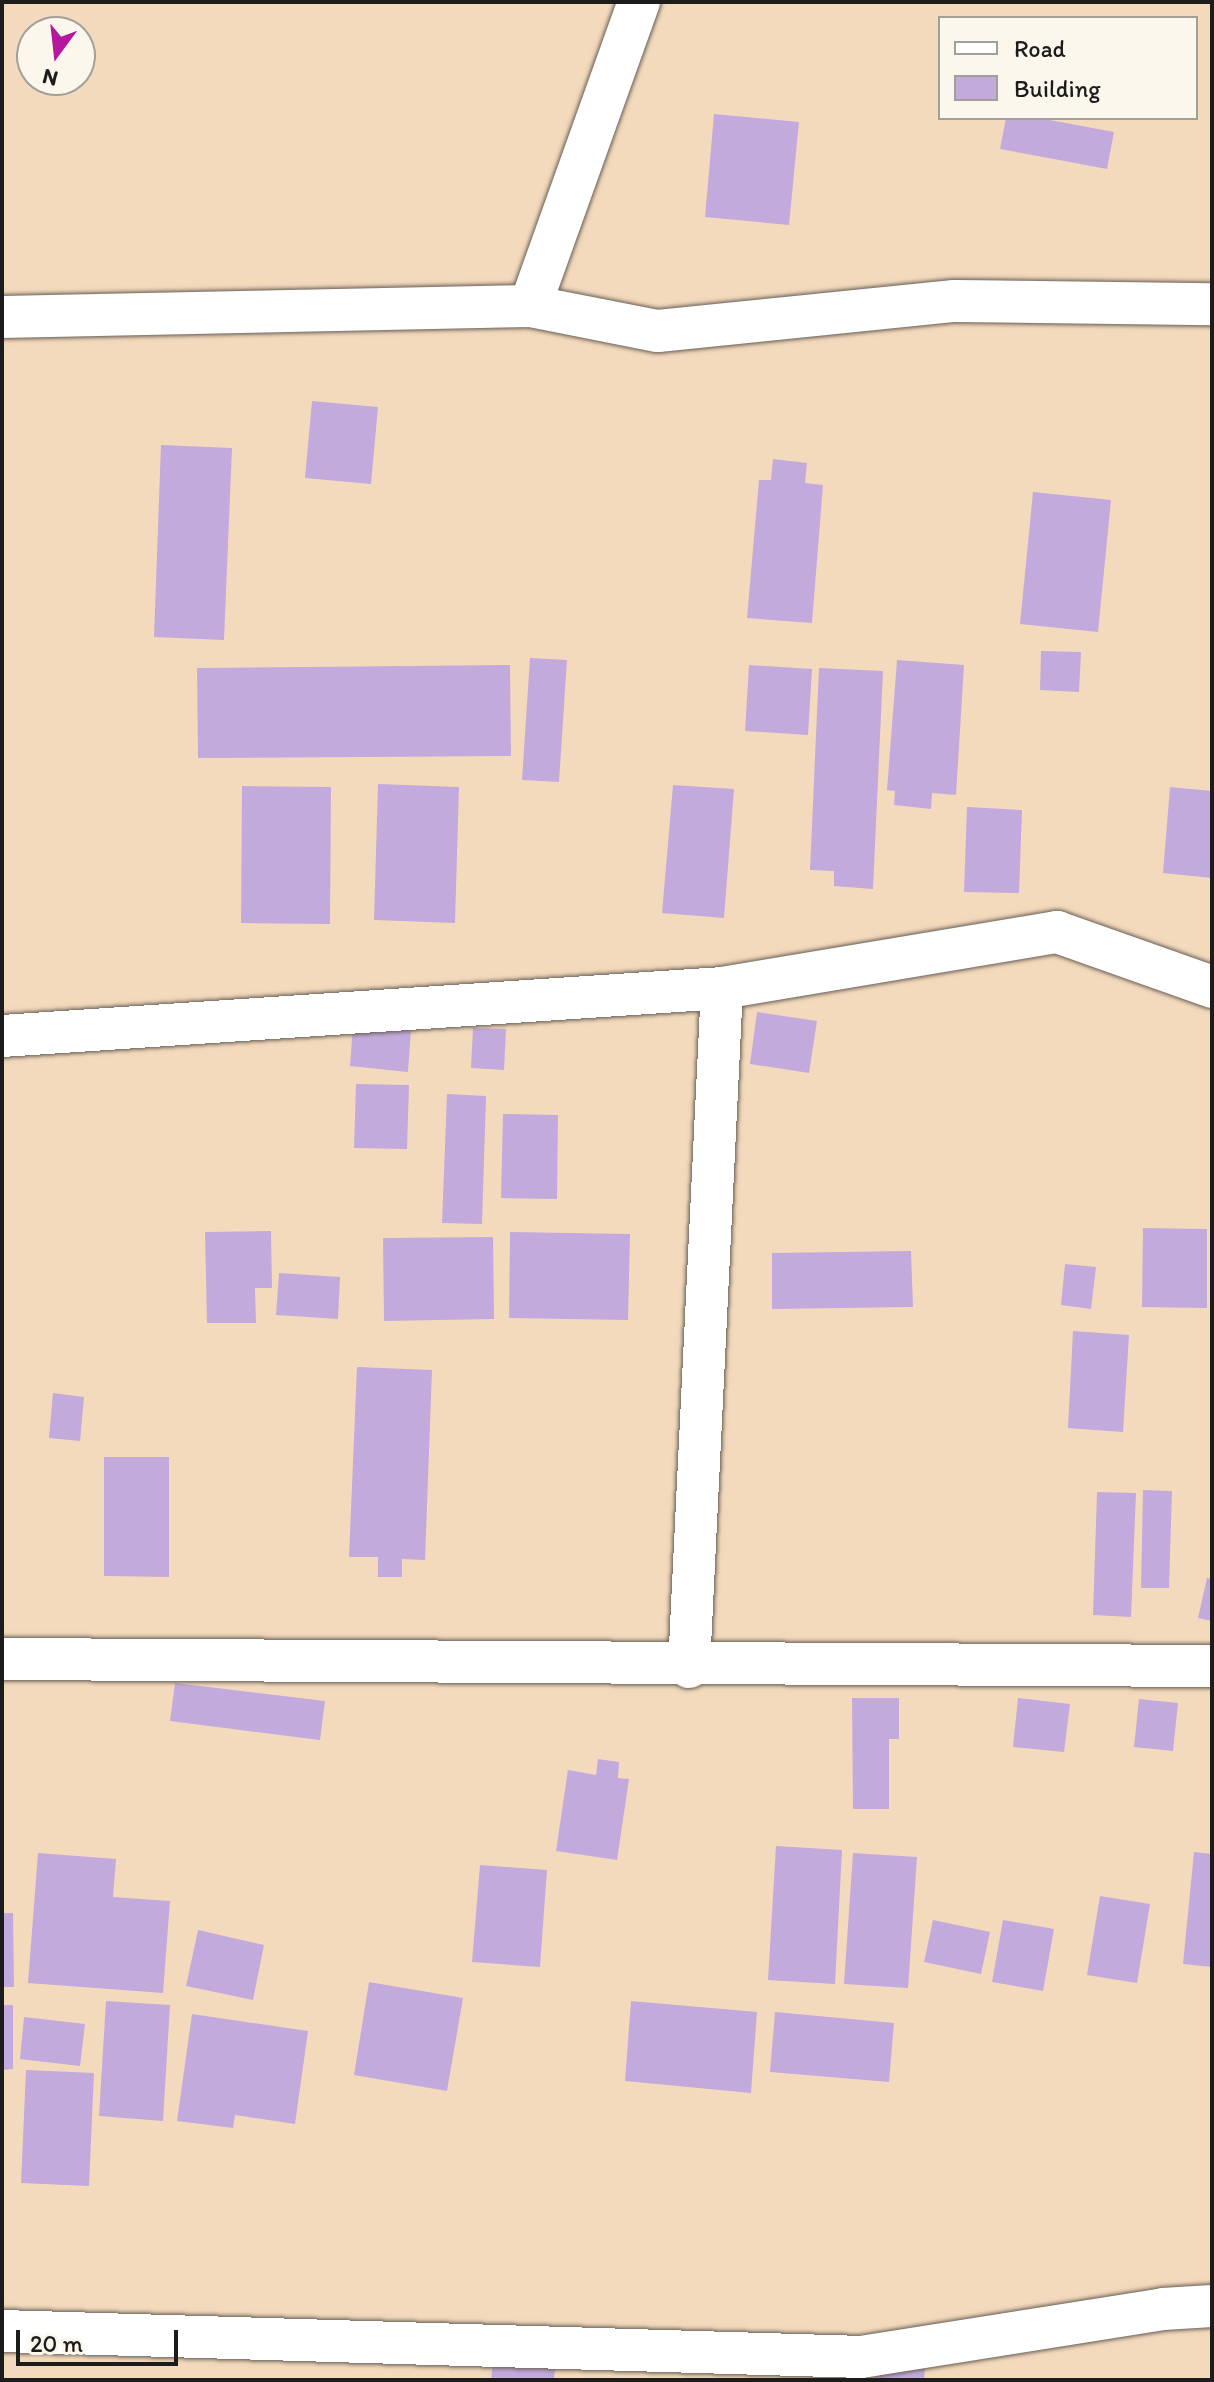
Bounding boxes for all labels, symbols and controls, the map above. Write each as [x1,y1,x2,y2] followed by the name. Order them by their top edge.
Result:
[16,16,96,96] north arrow
[938,16,1198,120] legend
[1014,34,1066,63] text: Road
[40,63,61,93] text: N
[1014,74,1101,103] text: Building
[20,2314,182,2364] scale bar
[30,2329,83,2358] text: 20 m

